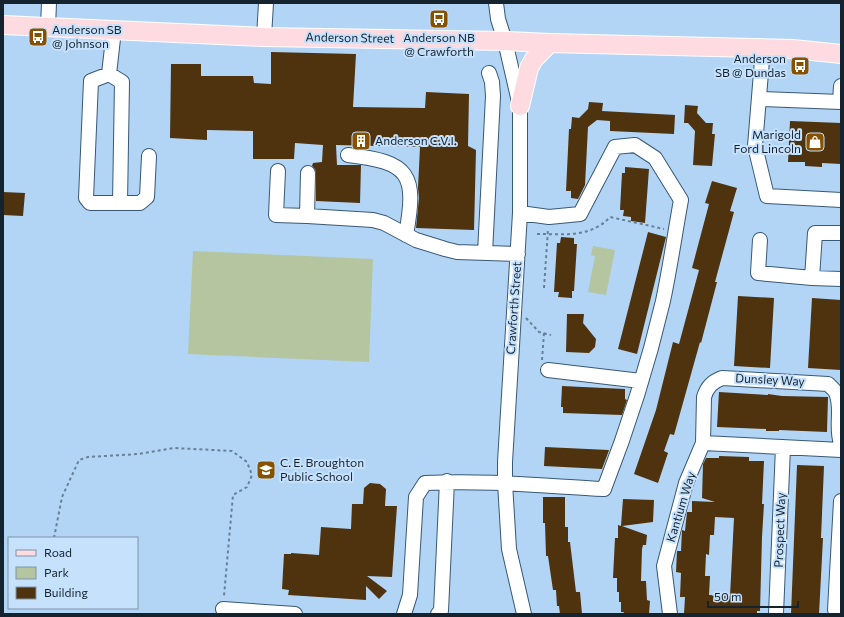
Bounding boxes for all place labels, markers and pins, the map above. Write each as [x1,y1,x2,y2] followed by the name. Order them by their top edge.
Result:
[428,8,450,30] bus stop icon: Anderson NB @ Crawforth
[52,22,122,51] place label: Anderson SB @ Johnson
[27,26,49,48] bus stop icon: Anderson SB @ Johnson
[403,30,475,58] place label: Anderson NB @ Crawforth
[715,51,786,79] place label: Anderson SB @ Dundas
[789,55,811,77] bus stop icon: Anderson SB @ Dundas
[734,127,801,155] place label: Marigold Ford Lincoln
[350,130,372,152] building icon: Anderson C.V.I.
[804,131,826,153] shop icon: Marigold Ford Lincoln
[375,133,457,147] place label: Anderson C.V.I.
[280,455,364,483] place label: C. E. Broughton Public School
[255,459,277,481] school or university icon: C. E. Broughton Public School

